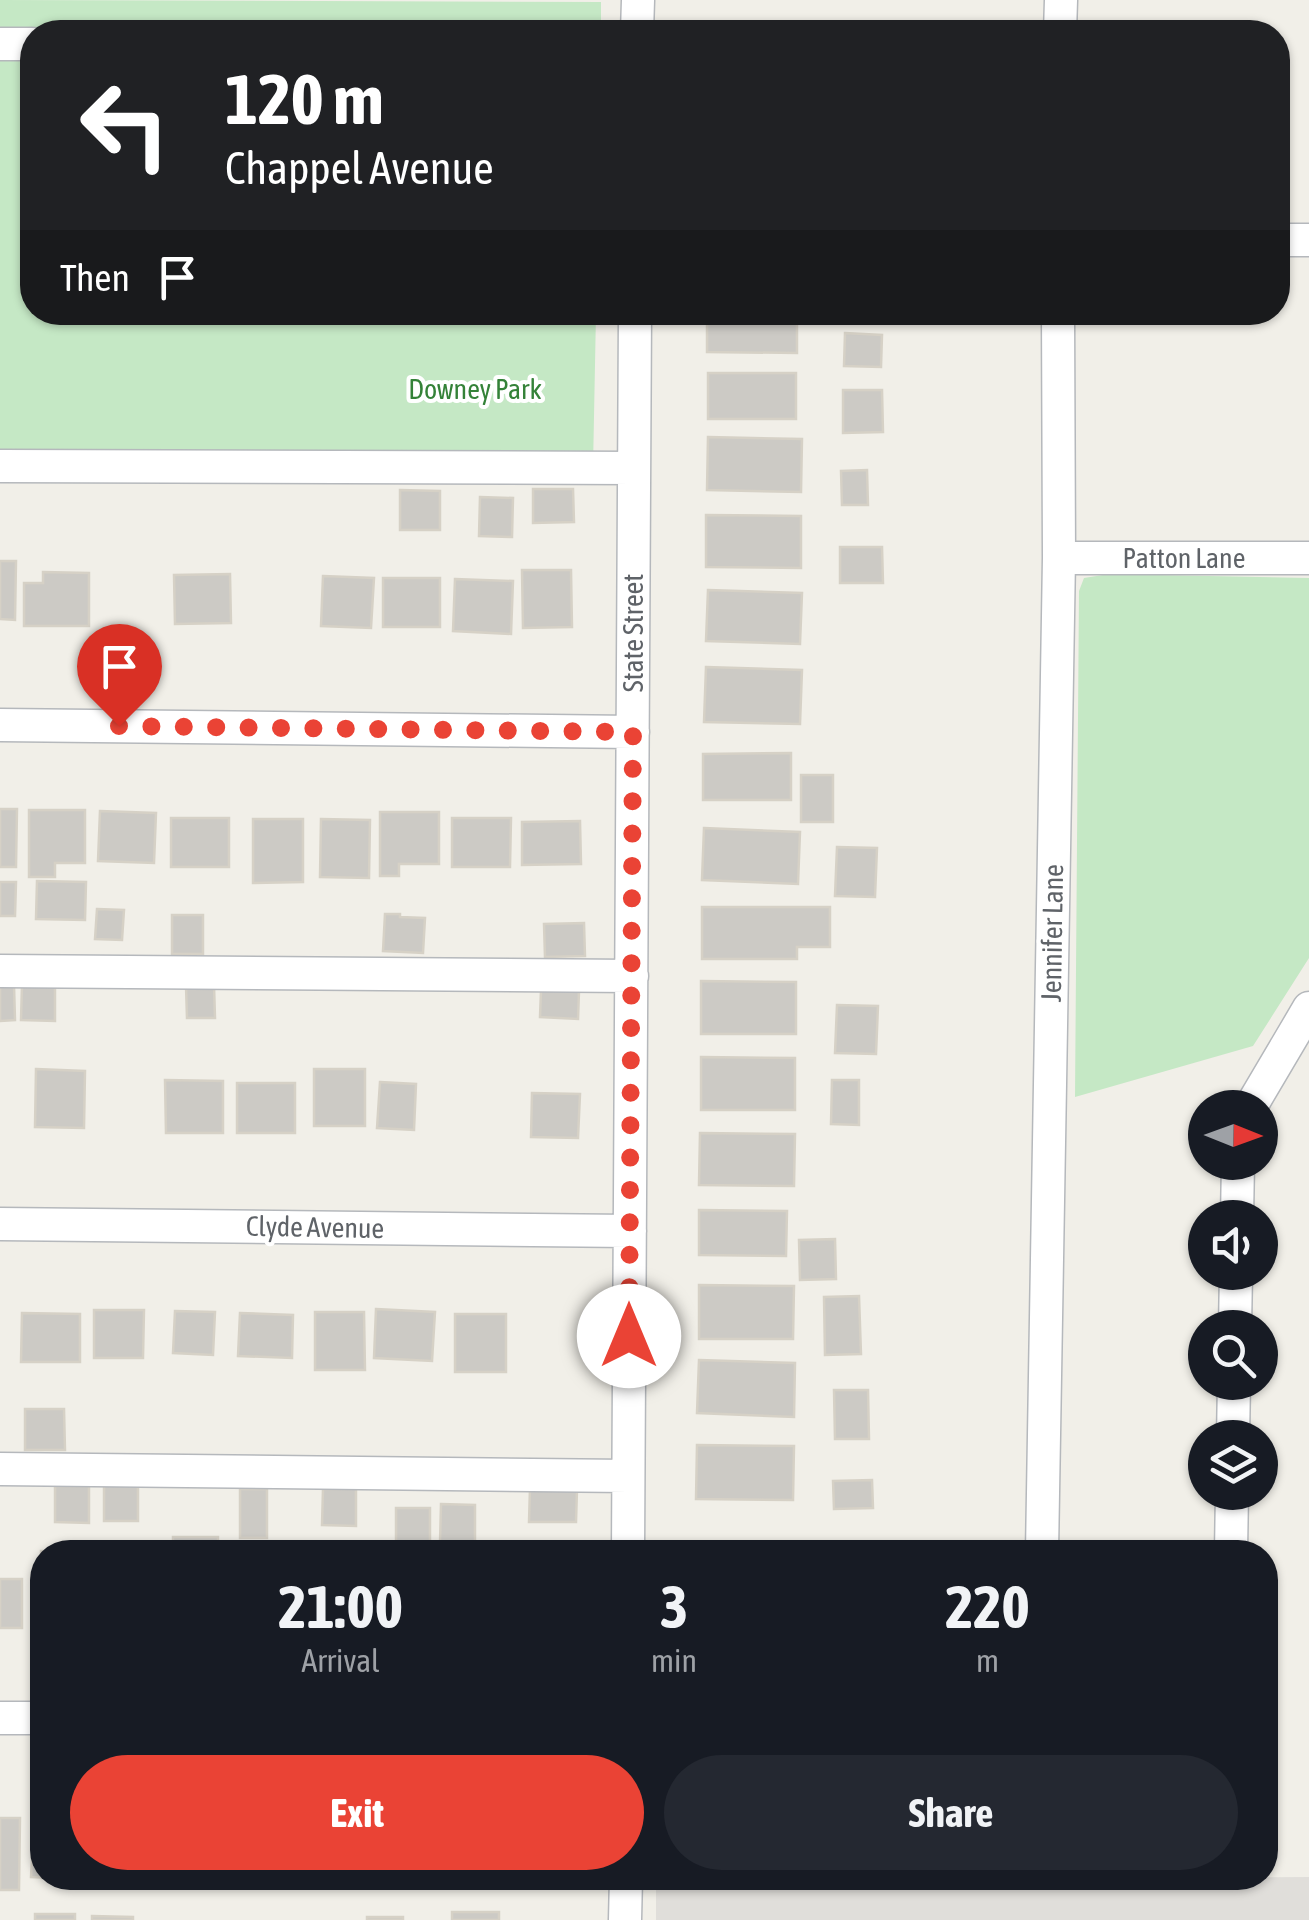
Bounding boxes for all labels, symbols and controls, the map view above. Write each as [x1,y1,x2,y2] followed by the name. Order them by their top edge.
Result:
[225,59,384,139] text: 120 m
[60,60,190,190] icon: left
[225,142,494,194] text: Chappel Avenue
[150,250,205,305] icon: arrive
[60,256,130,299] text: Then
[408,373,542,405] park label: Downey Park
[1123,542,1245,574] street label: Patton Lane
[617,574,649,692] street label: State Street
[77,624,162,727] pin
[92,639,147,694] icon: arrive
[1035,864,1069,1002] street label: Jennifer Lane
[1188,1090,1278,1180] north arrow
[1188,1090,1278,1510] map controls
[1188,1200,1278,1290] button: sound
[246,1210,384,1244] street label: Clyde Avenue
[577,1284,681,1388] position arrow
[1188,1310,1278,1400] button: search
[1188,1420,1278,1510] button: layers
[278,1572,403,1641] text: 21:00
[660,1572,688,1641] text: 3
[945,1572,1030,1641] text: 220
[301,1642,380,1679] text: Arrival
[651,1642,697,1679] text: min
[976,1642,999,1679] text: m
[70,1755,644,1870] button: Exit
[664,1755,1238,1870] button: Share

